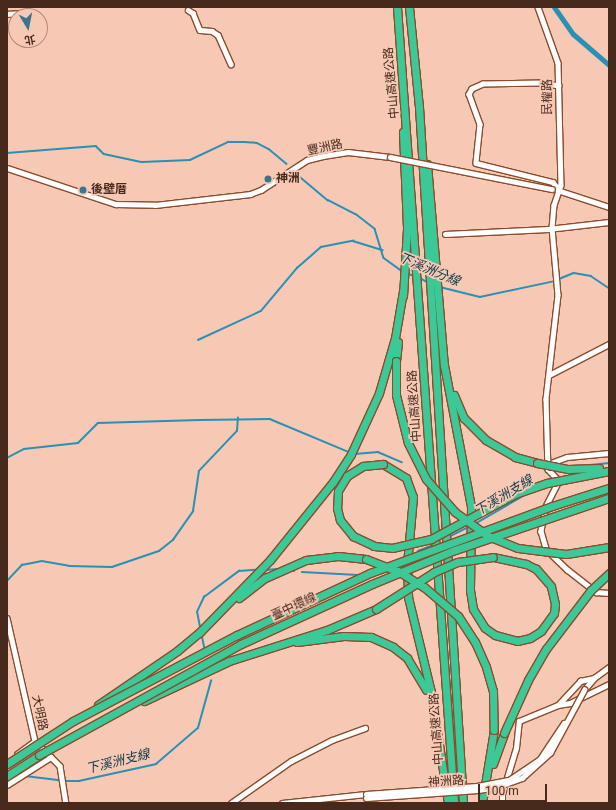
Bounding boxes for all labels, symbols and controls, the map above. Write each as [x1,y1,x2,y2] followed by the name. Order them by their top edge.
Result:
[8,8,48,48] north arrow
[23,32,37,47] text: 北
[382,47,402,119] street label: 中山高速公路
[541,79,555,115] street label: 民權路
[306,137,344,159] street label: 豐洲路
[276,172,300,186] place label: 神洲
[263,174,273,184] marker: 神洲
[91,183,127,197] place label: 後壁厝
[78,185,88,195] marker: 後壁厝
[396,250,462,290] water label: 下溪洲分線
[405,370,425,442] street label: 中山高速公路
[472,473,536,519] water label: 下溪洲支線
[269,590,319,624] street label: 臺中環線
[427,693,447,765] street label: 中山高速公路
[28,694,50,732] street label: 大明路
[85,747,151,777] water label: 下溪洲支線
[428,774,464,790] street label: 神洲路
[480,776,549,802] scale bar
[485,784,519,798] text: 100 m

